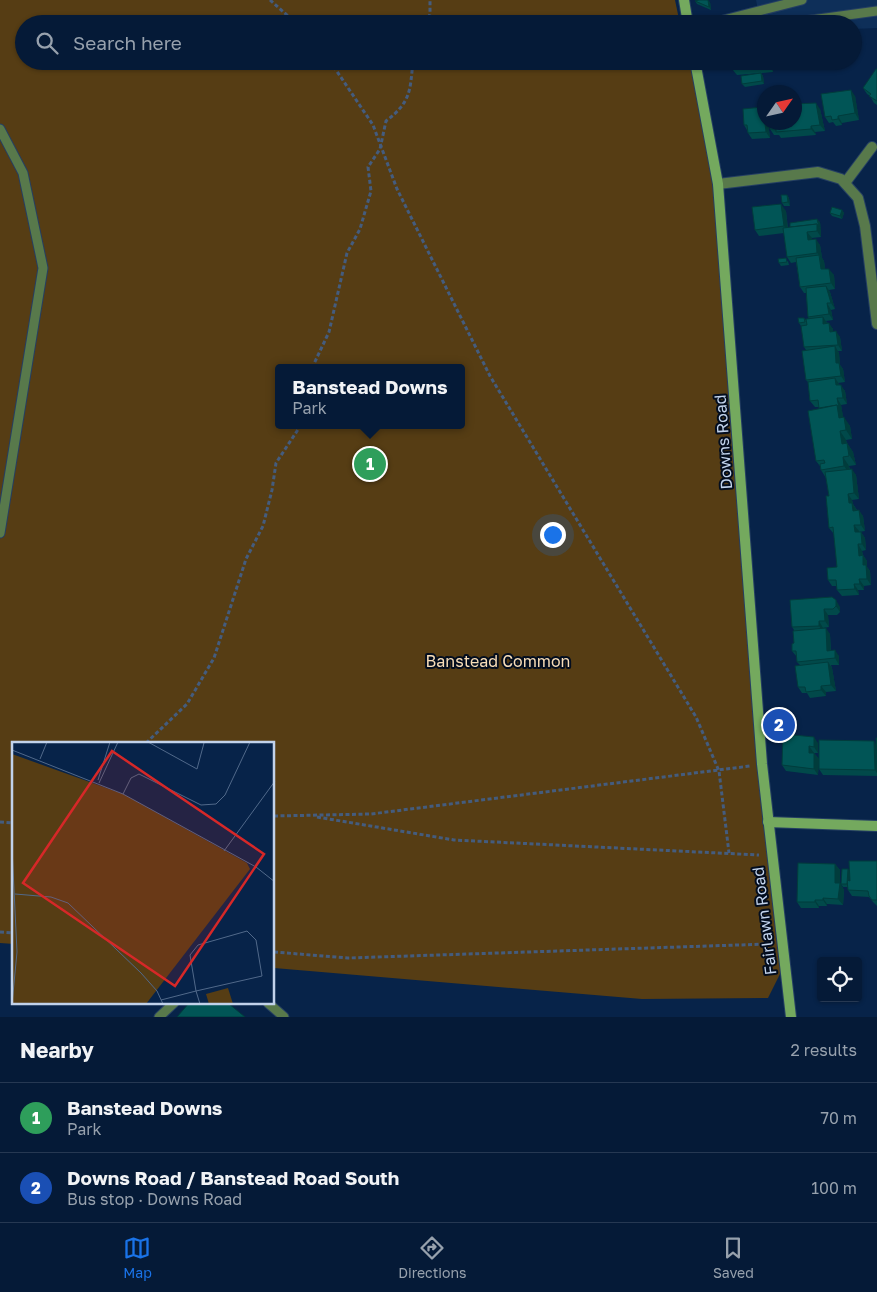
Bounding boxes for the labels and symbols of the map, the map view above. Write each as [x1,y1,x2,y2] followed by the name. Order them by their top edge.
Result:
[757,85,802,130] north arrow
[710,394,736,490] street label: Downs Road
[354,445,386,483] pin: 1
[540,522,566,548] your location
[426,651,570,671] park label: Banstead Common
[763,706,795,744] pin: 2
[12,742,275,1004] inset map
[747,866,781,976] street label: Fairlawn Road

